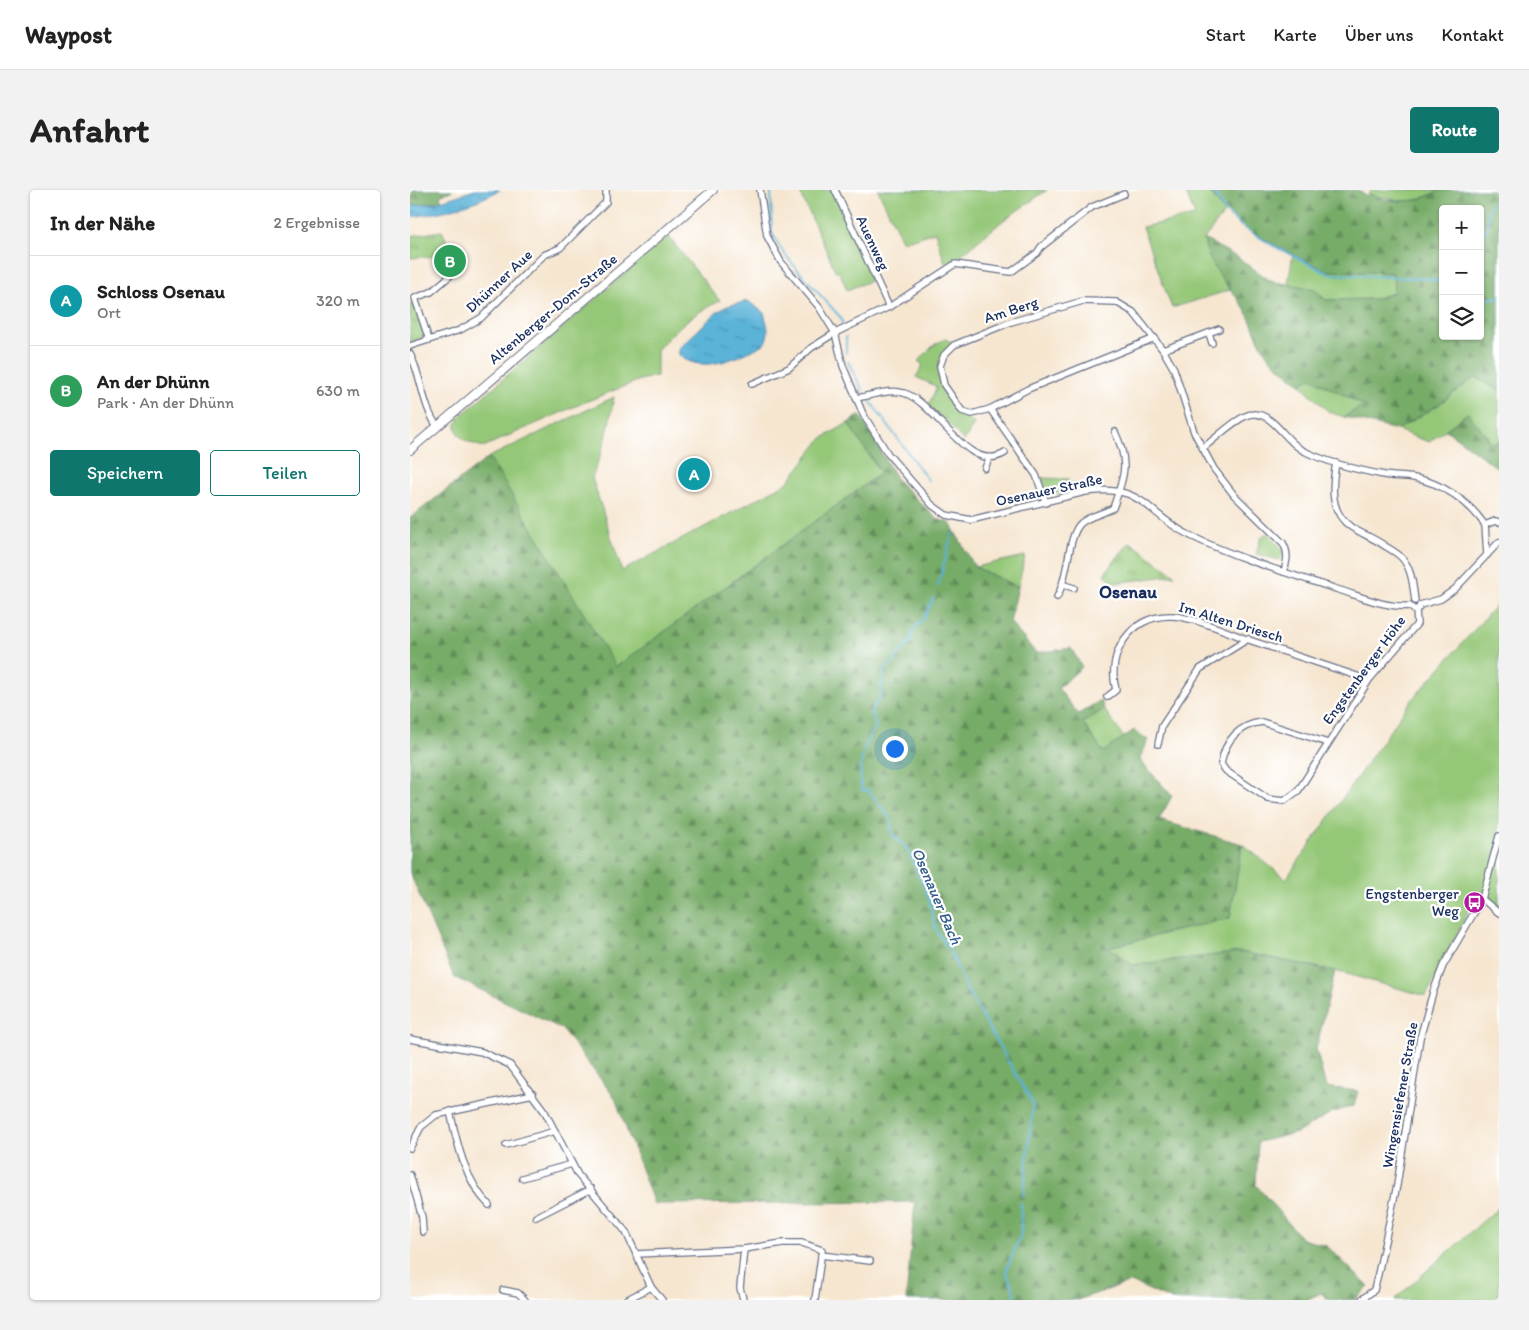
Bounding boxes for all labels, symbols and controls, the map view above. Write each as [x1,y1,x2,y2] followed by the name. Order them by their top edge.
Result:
[25,20,112,49] text: Waypost
[1206,24,1245,46] text: Start
[1273,24,1317,46] text: Karte
[1345,24,1414,46] text: Über uns
[1442,24,1504,46] text: Kontakt
[1410,107,1499,153] button: Route
[30,109,149,151] text: Anfahrt
[1439,205,1484,340] map controls
[1439,205,1484,250] button: +
[50,210,155,235] text: In der Nähe
[274,213,360,232] text: 2 Ergebnisse
[852,213,894,274] street label: Auenweg
[434,242,466,280] pin: B
[462,246,536,316] street label: Dhünner Aue
[485,250,621,368] street label: Altenberger-Dom-Straße
[1439,250,1484,295] button: −
[97,280,225,303] text: Schloss Osenau
[61,291,71,310] text: A
[316,291,360,310] text: 320 m
[982,293,1041,327] street label: Am Berg
[1439,295,1484,340] button: layers
[97,303,121,322] text: Ort
[97,370,209,393] text: An der Dhünn
[61,381,71,400] text: B
[316,381,360,400] text: 630 m
[97,393,234,412] text: Park · An der Dhünn
[50,450,200,496] button: Speichern
[210,450,360,496] button: Teilen
[678,455,710,493] pin: A
[994,470,1104,510] street label: Osenauer Straße
[1099,581,1158,603] district label: Osenau
[1177,598,1286,647] street label: Im Alten Driesch
[1318,612,1410,728] street label: Engstenberger Höhe
[882,736,908,762] your location
[908,845,966,948] water label: Osenauer Bach
[1365,885,1459,920] place label: Engstenberger Weg
[1463,891,1487,915] bus stop icon: Engstenberger Weg
[1378,1021,1422,1169] street label: Wingensiefener Straße

